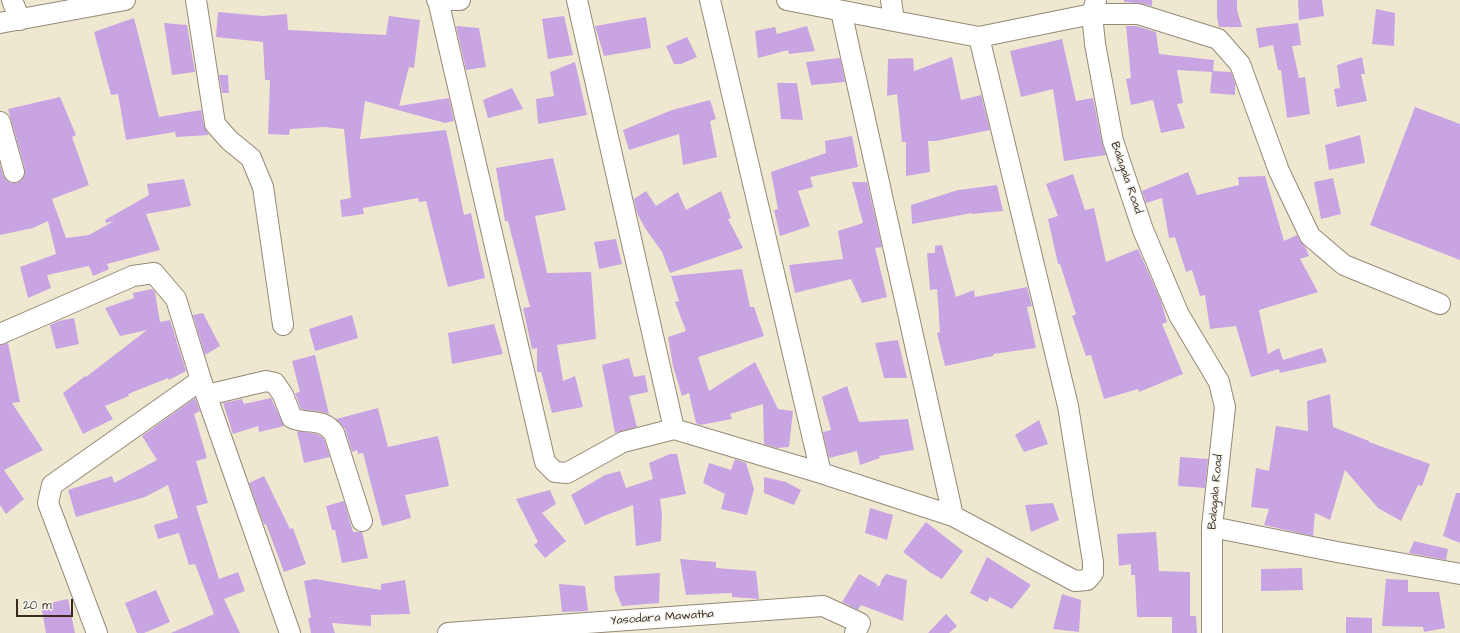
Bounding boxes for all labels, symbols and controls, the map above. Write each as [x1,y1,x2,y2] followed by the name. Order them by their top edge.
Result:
[1107,140,1145,216] street label: Balagala Road
[1206,454,1226,530] street label: Balagala Road
[18,591,75,617] scale bar
[23,597,52,614] text: 20 m
[610,607,714,629] street label: Yasodara Mawatha

